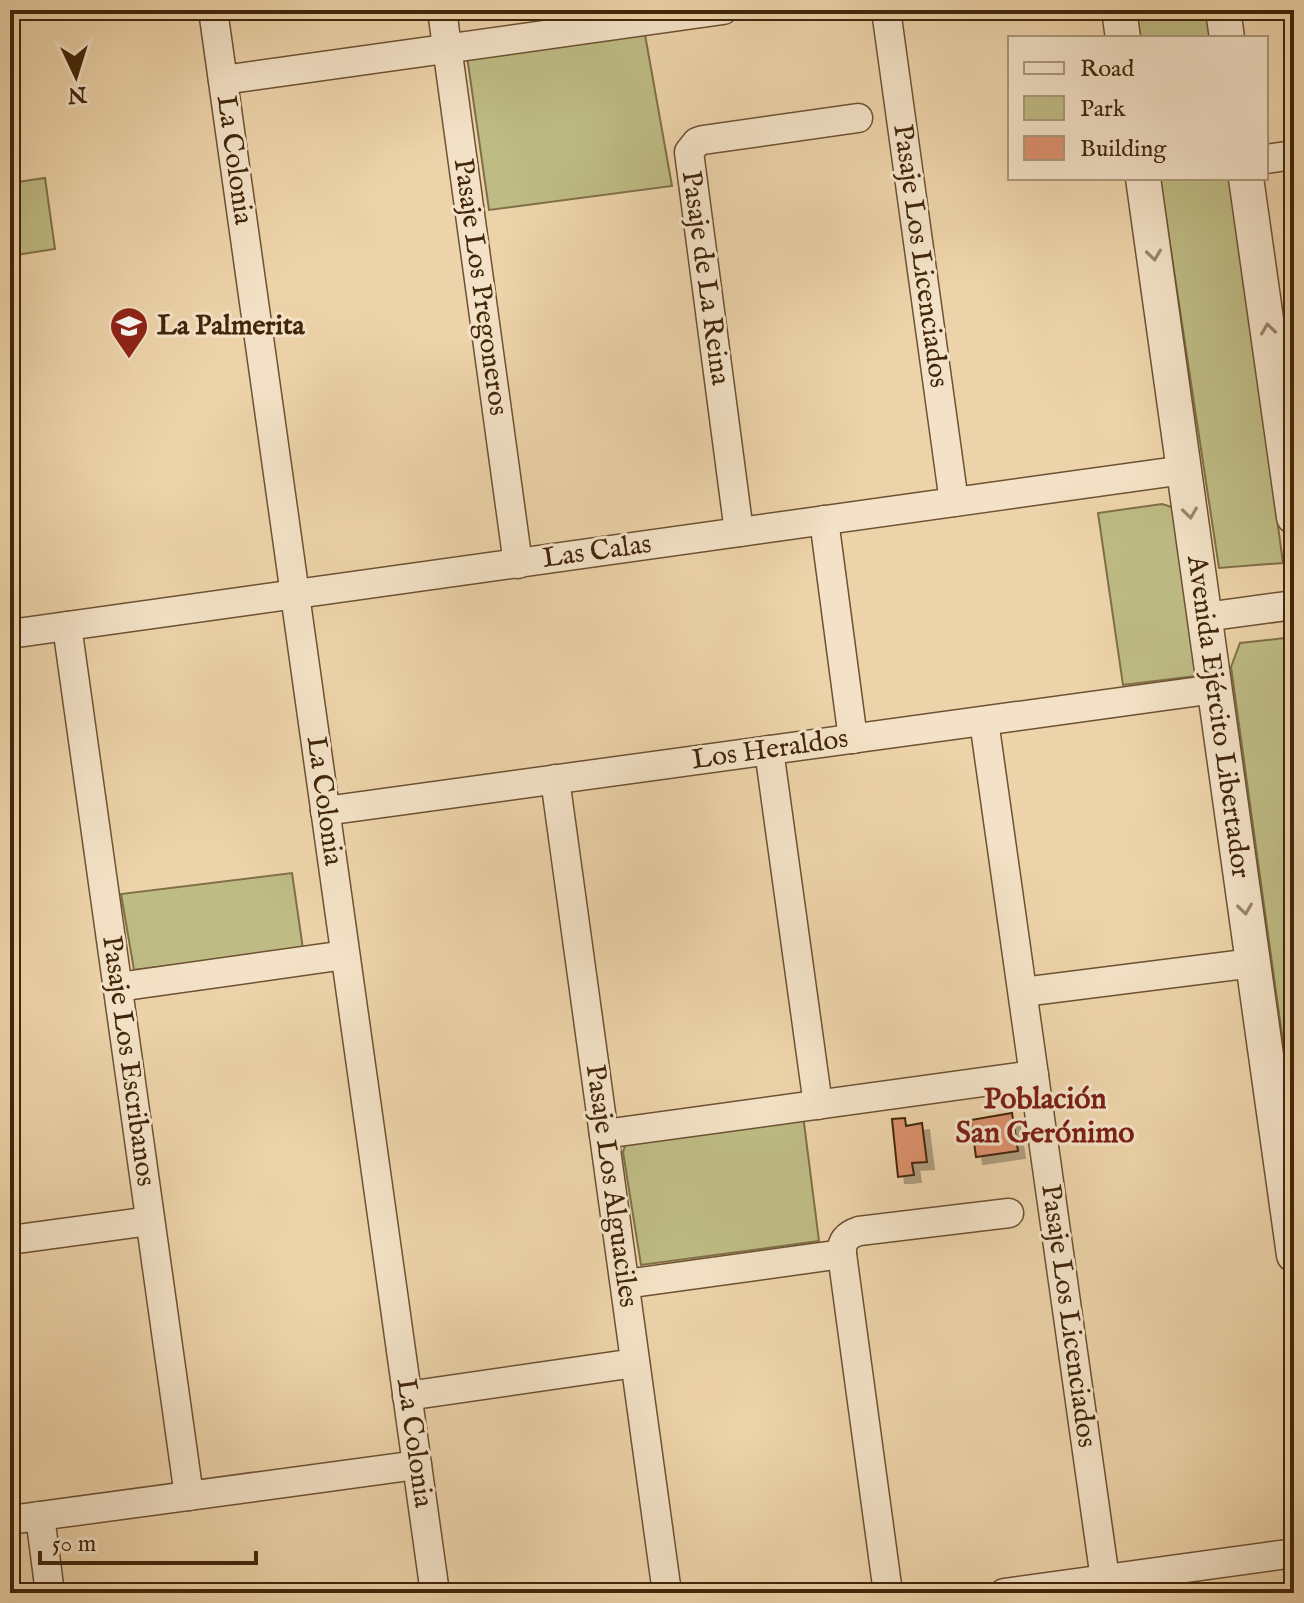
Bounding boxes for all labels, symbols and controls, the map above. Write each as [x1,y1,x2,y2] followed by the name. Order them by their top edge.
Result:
[36,36,116,116] north arrow
[1008,36,1268,180] legend
[1080,54,1134,85] text: Road
[67,79,89,109] text: N
[208,93,261,228] street label: La Colonia
[1080,94,1126,125] text: Park
[884,122,956,390] street label: Pasaje Los Licenciados
[1080,134,1167,165] text: Building
[445,156,515,418] street label: Pasaje Los Pregoneros
[673,169,737,388] street label: Pasaje de La Reina
[1145,248,1162,262] one-way arrow
[108,305,150,360] school or university icon: La Palmerita
[157,309,306,344] place label: La Palmerita
[1260,322,1277,336] one-way arrow
[1181,506,1198,520] one-way arrow
[540,527,654,577] street label: Las Calas
[1178,552,1258,881] street label: Avenida Ejército Libertador
[690,722,850,778] street label: Los Heraldos
[298,734,351,869] street label: La Colonia
[1236,902,1253,916] one-way arrow
[93,933,163,1189] street label: Pasaje Los Escribanos
[577,1062,645,1310] street label: Pasaje Los Alguaciles
[956,1081,1134,1153] district label: Población San Gerónimo
[1032,1182,1104,1450] street label: Pasaje Los Licenciados
[388,1376,441,1511] street label: La Colonia
[40,1515,256,1565] scale bar
[52,1529,96,1560] text: 50 m

